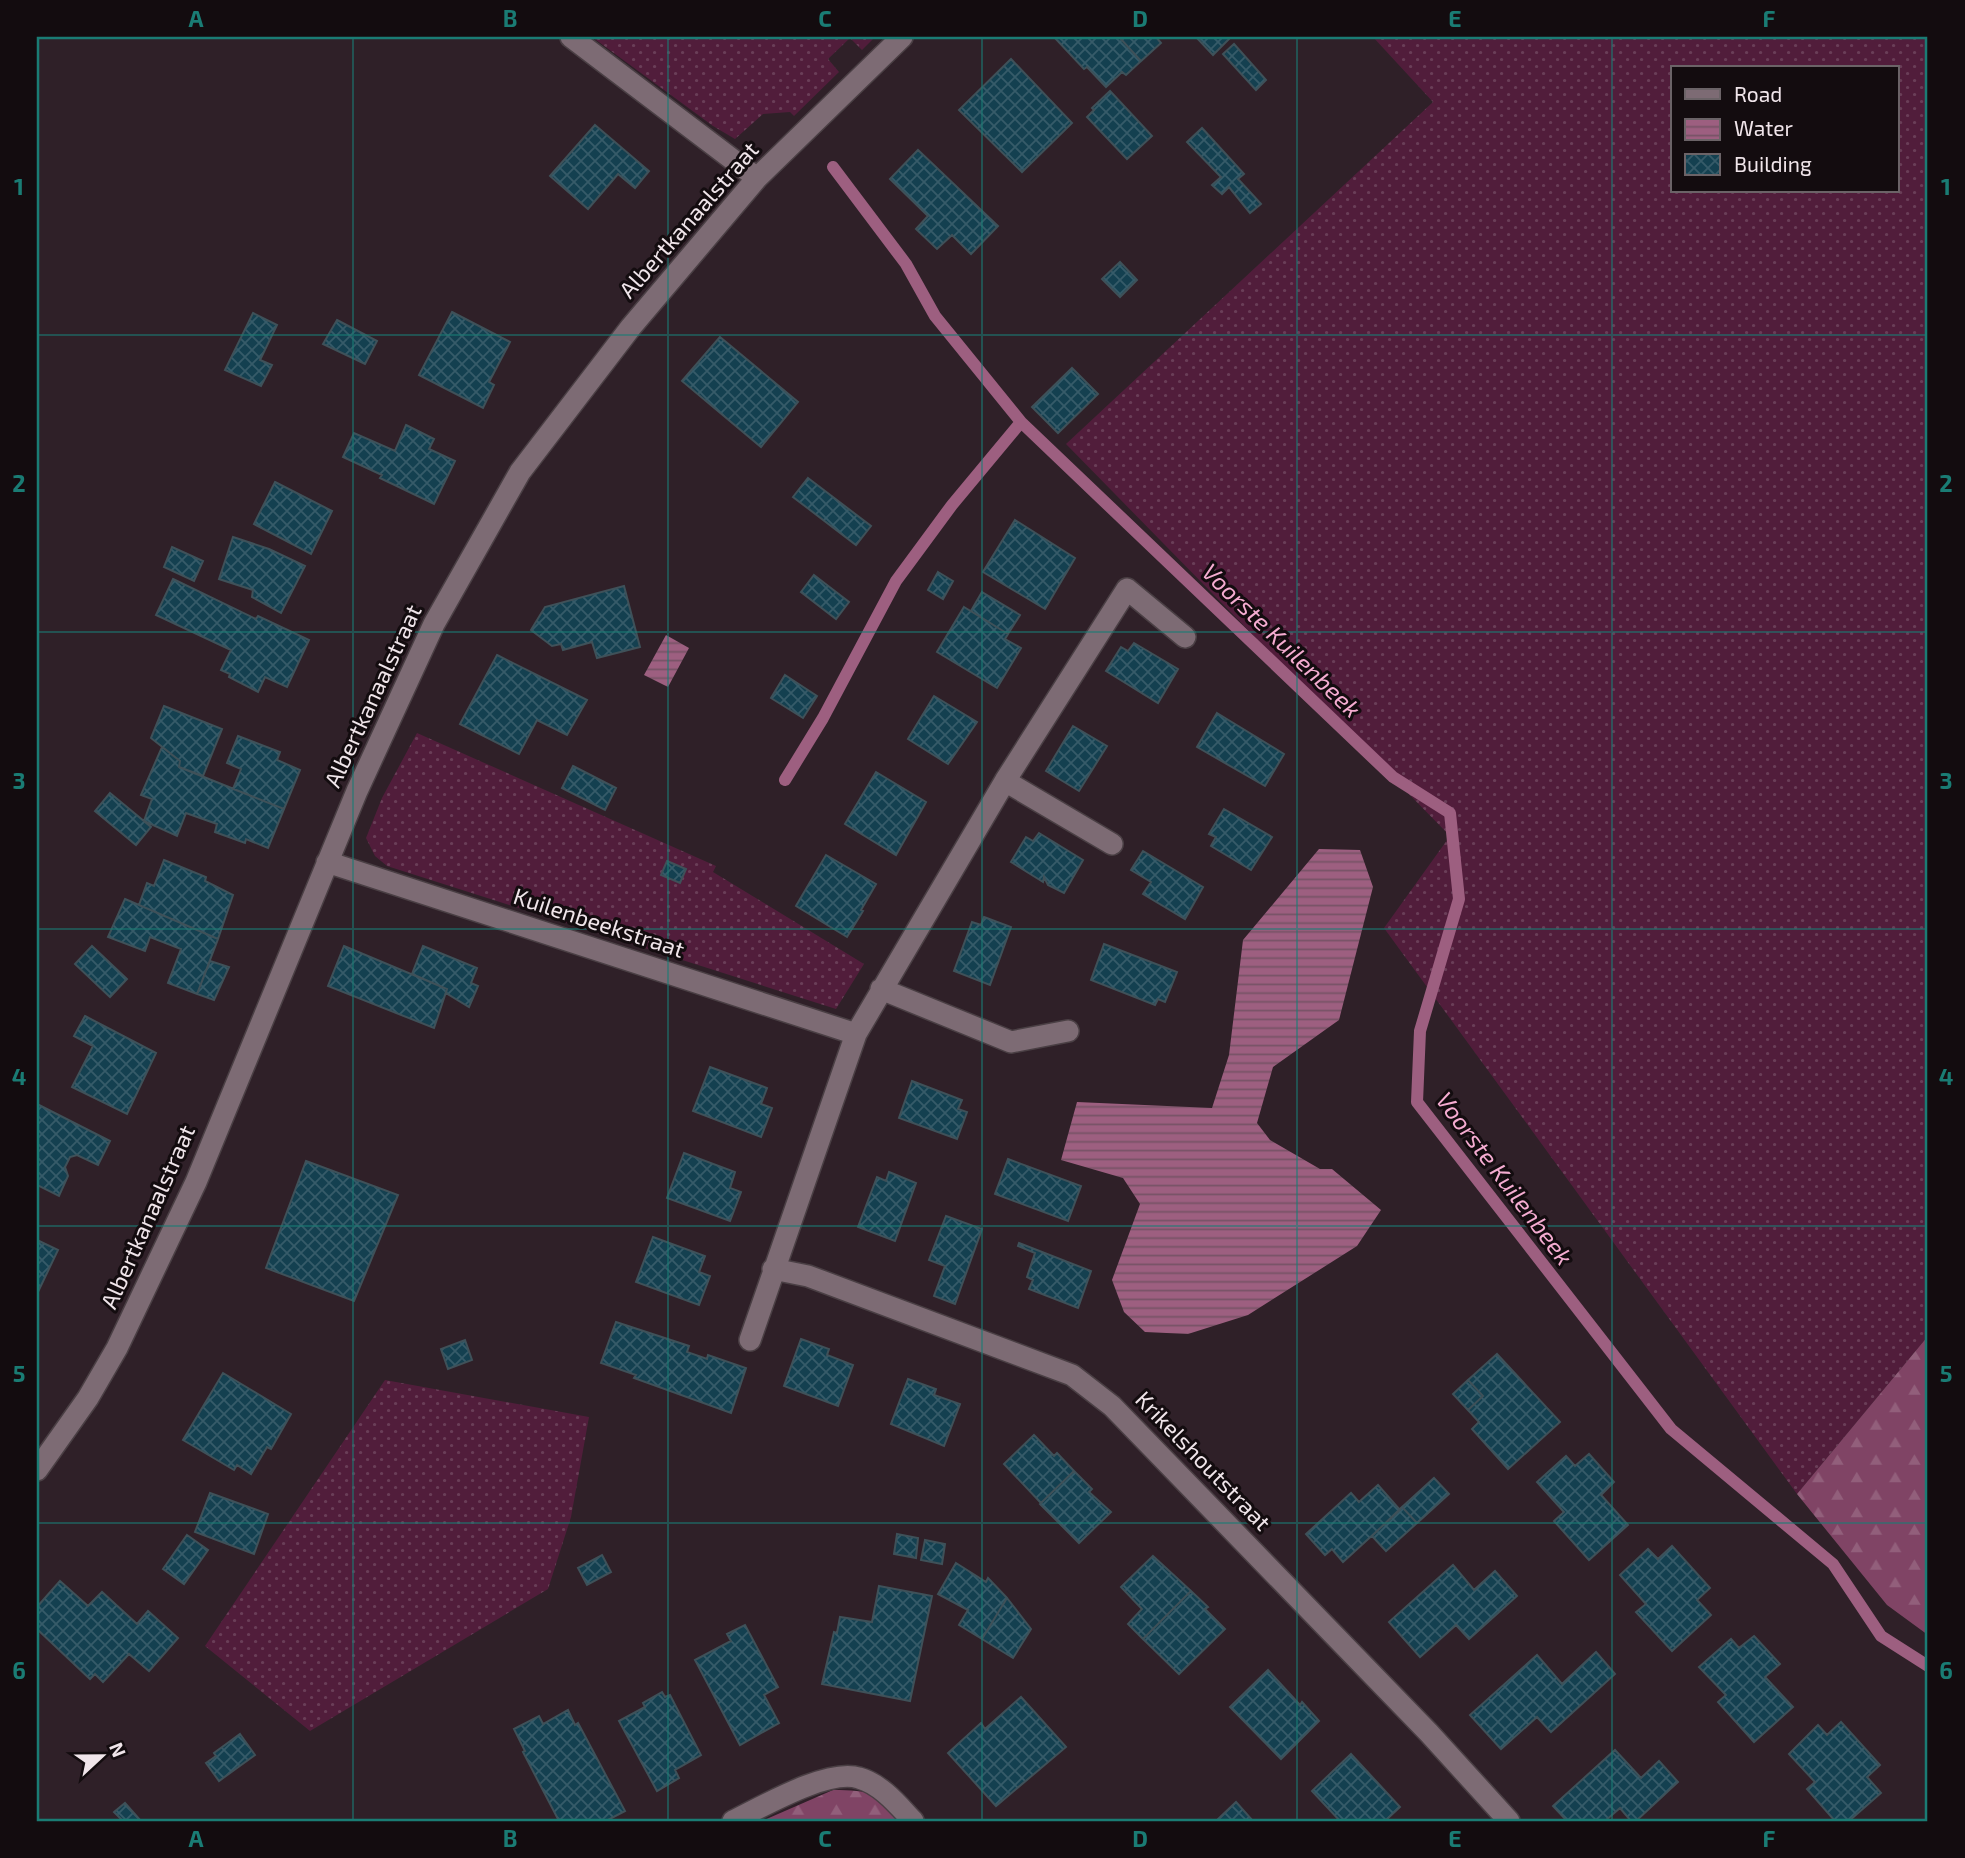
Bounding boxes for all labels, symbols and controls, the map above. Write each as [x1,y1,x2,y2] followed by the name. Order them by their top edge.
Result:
[188,4,204,32] text: A
[503,4,517,32] text: B
[818,4,832,32] text: C
[1132,4,1148,32] text: D
[1448,4,1462,32] text: E
[1763,4,1776,32] text: F
[1671,66,1898,192] legend
[1734,81,1782,106] text: Road
[1734,115,1793,140] text: Water
[613,135,764,303] street label: Albertkanaalstraat
[1734,151,1812,176] text: Building
[14,172,24,200] text: 1
[1941,172,1951,200] text: 1
[12,469,26,497] text: 2
[1939,469,1953,497] text: 2
[1197,557,1367,723] water label: Voorste Kuilenbeek
[318,600,427,791] street label: Albertkanaalstraat
[12,766,26,794] text: 3
[1939,766,1953,794] text: 3
[510,881,689,963] street label: Kuilenbeekstraat
[12,1062,26,1090] text: 4
[1939,1062,1953,1090] text: 4
[1431,1086,1580,1270] water label: Voorste Kuilenbeek
[94,1120,200,1313] street label: Albertkanaalstraat
[13,1359,25,1387] text: 5
[1940,1359,1952,1387] text: 5
[1130,1385,1277,1536] street label: Krikelshoutstraat
[12,1656,26,1684] text: 6
[1939,1656,1953,1684] text: 6
[66,1722,136,1792] north arrow
[105,1739,131,1760] text: N
[188,1824,204,1852] text: A
[503,1824,517,1852] text: B
[818,1824,832,1852] text: C
[1132,1824,1148,1852] text: D
[1448,1824,1462,1852] text: E
[1763,1824,1776,1852] text: F

